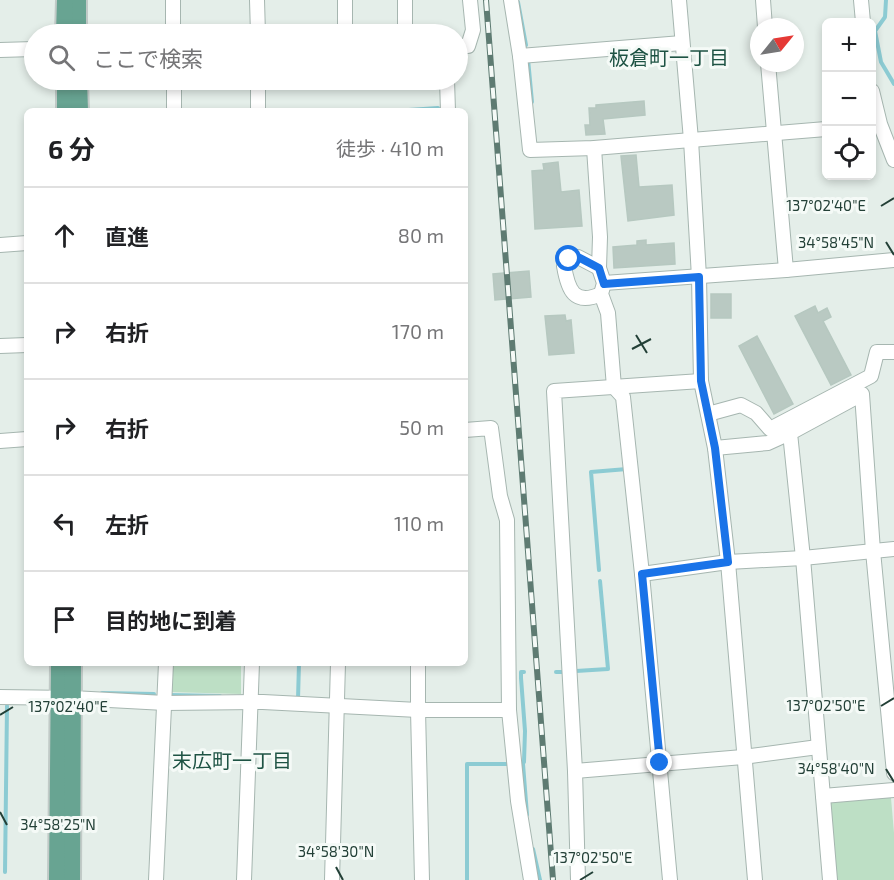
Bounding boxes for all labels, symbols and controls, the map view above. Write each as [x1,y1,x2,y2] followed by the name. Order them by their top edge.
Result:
[750,18,804,72] north arrow
[822,18,876,180] map controls
[822,18,876,72] button: +
[24,24,468,90] search box
[45,41,78,74] icon: search
[93,45,203,71] text: ここで検索
[609,45,729,69] district label: 板倉町一丁目
[822,72,876,126] button: −
[822,126,876,180] button: locate
[48,133,95,164] text: 6 分
[336,136,444,160] text: 徒歩 · 410 m
[786,196,866,214] text: 137°02'40"E
[48,219,81,252] icon: ahead
[105,223,149,249] text: 直進
[398,223,444,247] text: 80 m
[798,233,874,251] text: 34°58'45"N
[555,245,581,271] route start
[48,315,81,348] icon: right
[105,319,149,345] text: 右折
[392,319,444,343] text: 170 m
[48,411,81,444] icon: right
[105,415,149,441] text: 右折
[399,415,444,439] text: 50 m
[48,507,81,540] icon: left
[105,511,149,537] text: 左折
[394,511,444,535] text: 110 m
[48,603,81,636] icon: arrive
[105,607,237,633] text: 目的地に到着
[787,696,865,714] text: 137°02'50"E
[28,697,108,715] text: 137°02'40"E
[172,748,292,772] district label: 末広町一丁目
[646,749,672,775] route end
[797,759,875,777] text: 34°58'40"N
[20,815,96,833] text: 34°58'25"N
[298,842,374,860] text: 34°58'30"N
[554,848,632,866] text: 137°02'50"E

